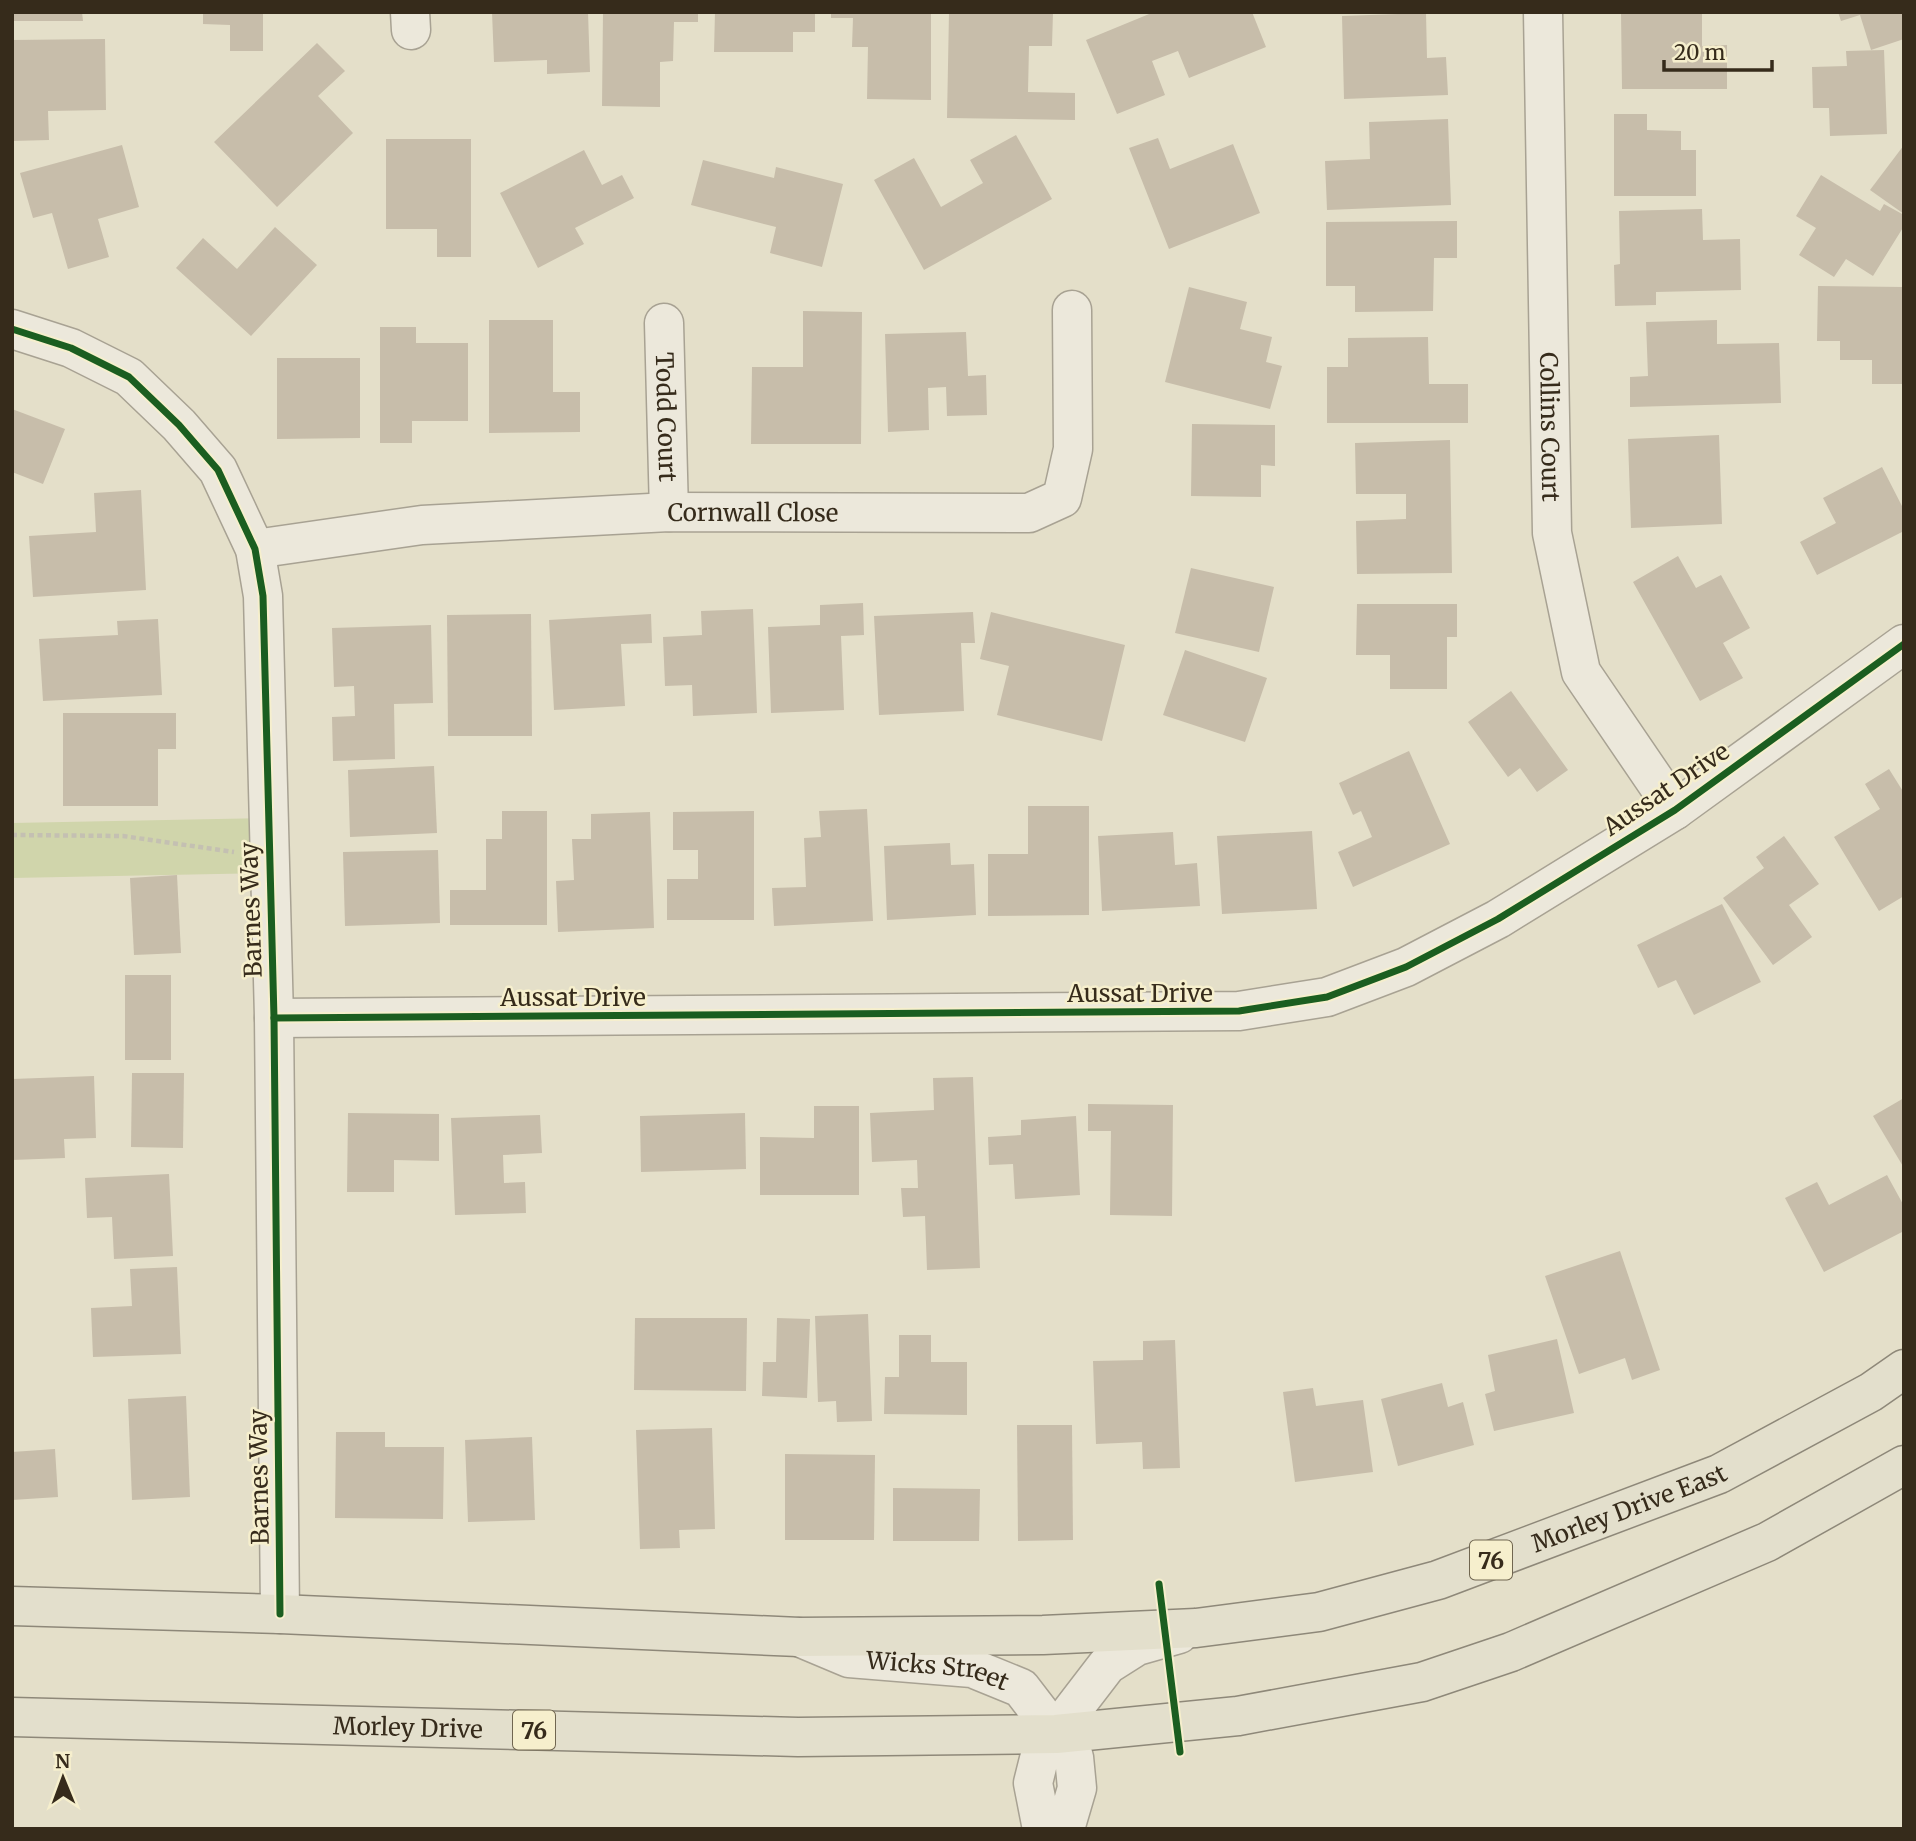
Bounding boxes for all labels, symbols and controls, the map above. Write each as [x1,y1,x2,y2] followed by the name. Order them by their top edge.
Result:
[1664,28,1772,72] scale bar
[1674,39,1726,66] text: 20 m
[649,352,684,483] street label: Todd Court
[1533,352,1567,503] street label: Collins Court
[667,496,838,528] street label: Cornwall Close
[1596,736,1735,843] street label: Aussat Drive
[233,842,269,978] street label: Barnes Way
[1066,978,1213,1009] street label: Aussat Drive
[499,982,646,1013] street label: Aussat Drive
[242,1409,276,1545] street label: Barnes Way
[1527,1457,1733,1559] street label: Morley Drive East
[1470,1540,1512,1580] road number: 76
[864,1644,1014,1697] street label: Wicks Street
[333,1710,483,1744] street label: Morley Drive
[513,1710,555,1750] road number: 76
[28,1743,98,1813] north arrow
[55,1749,70,1773] text: N

